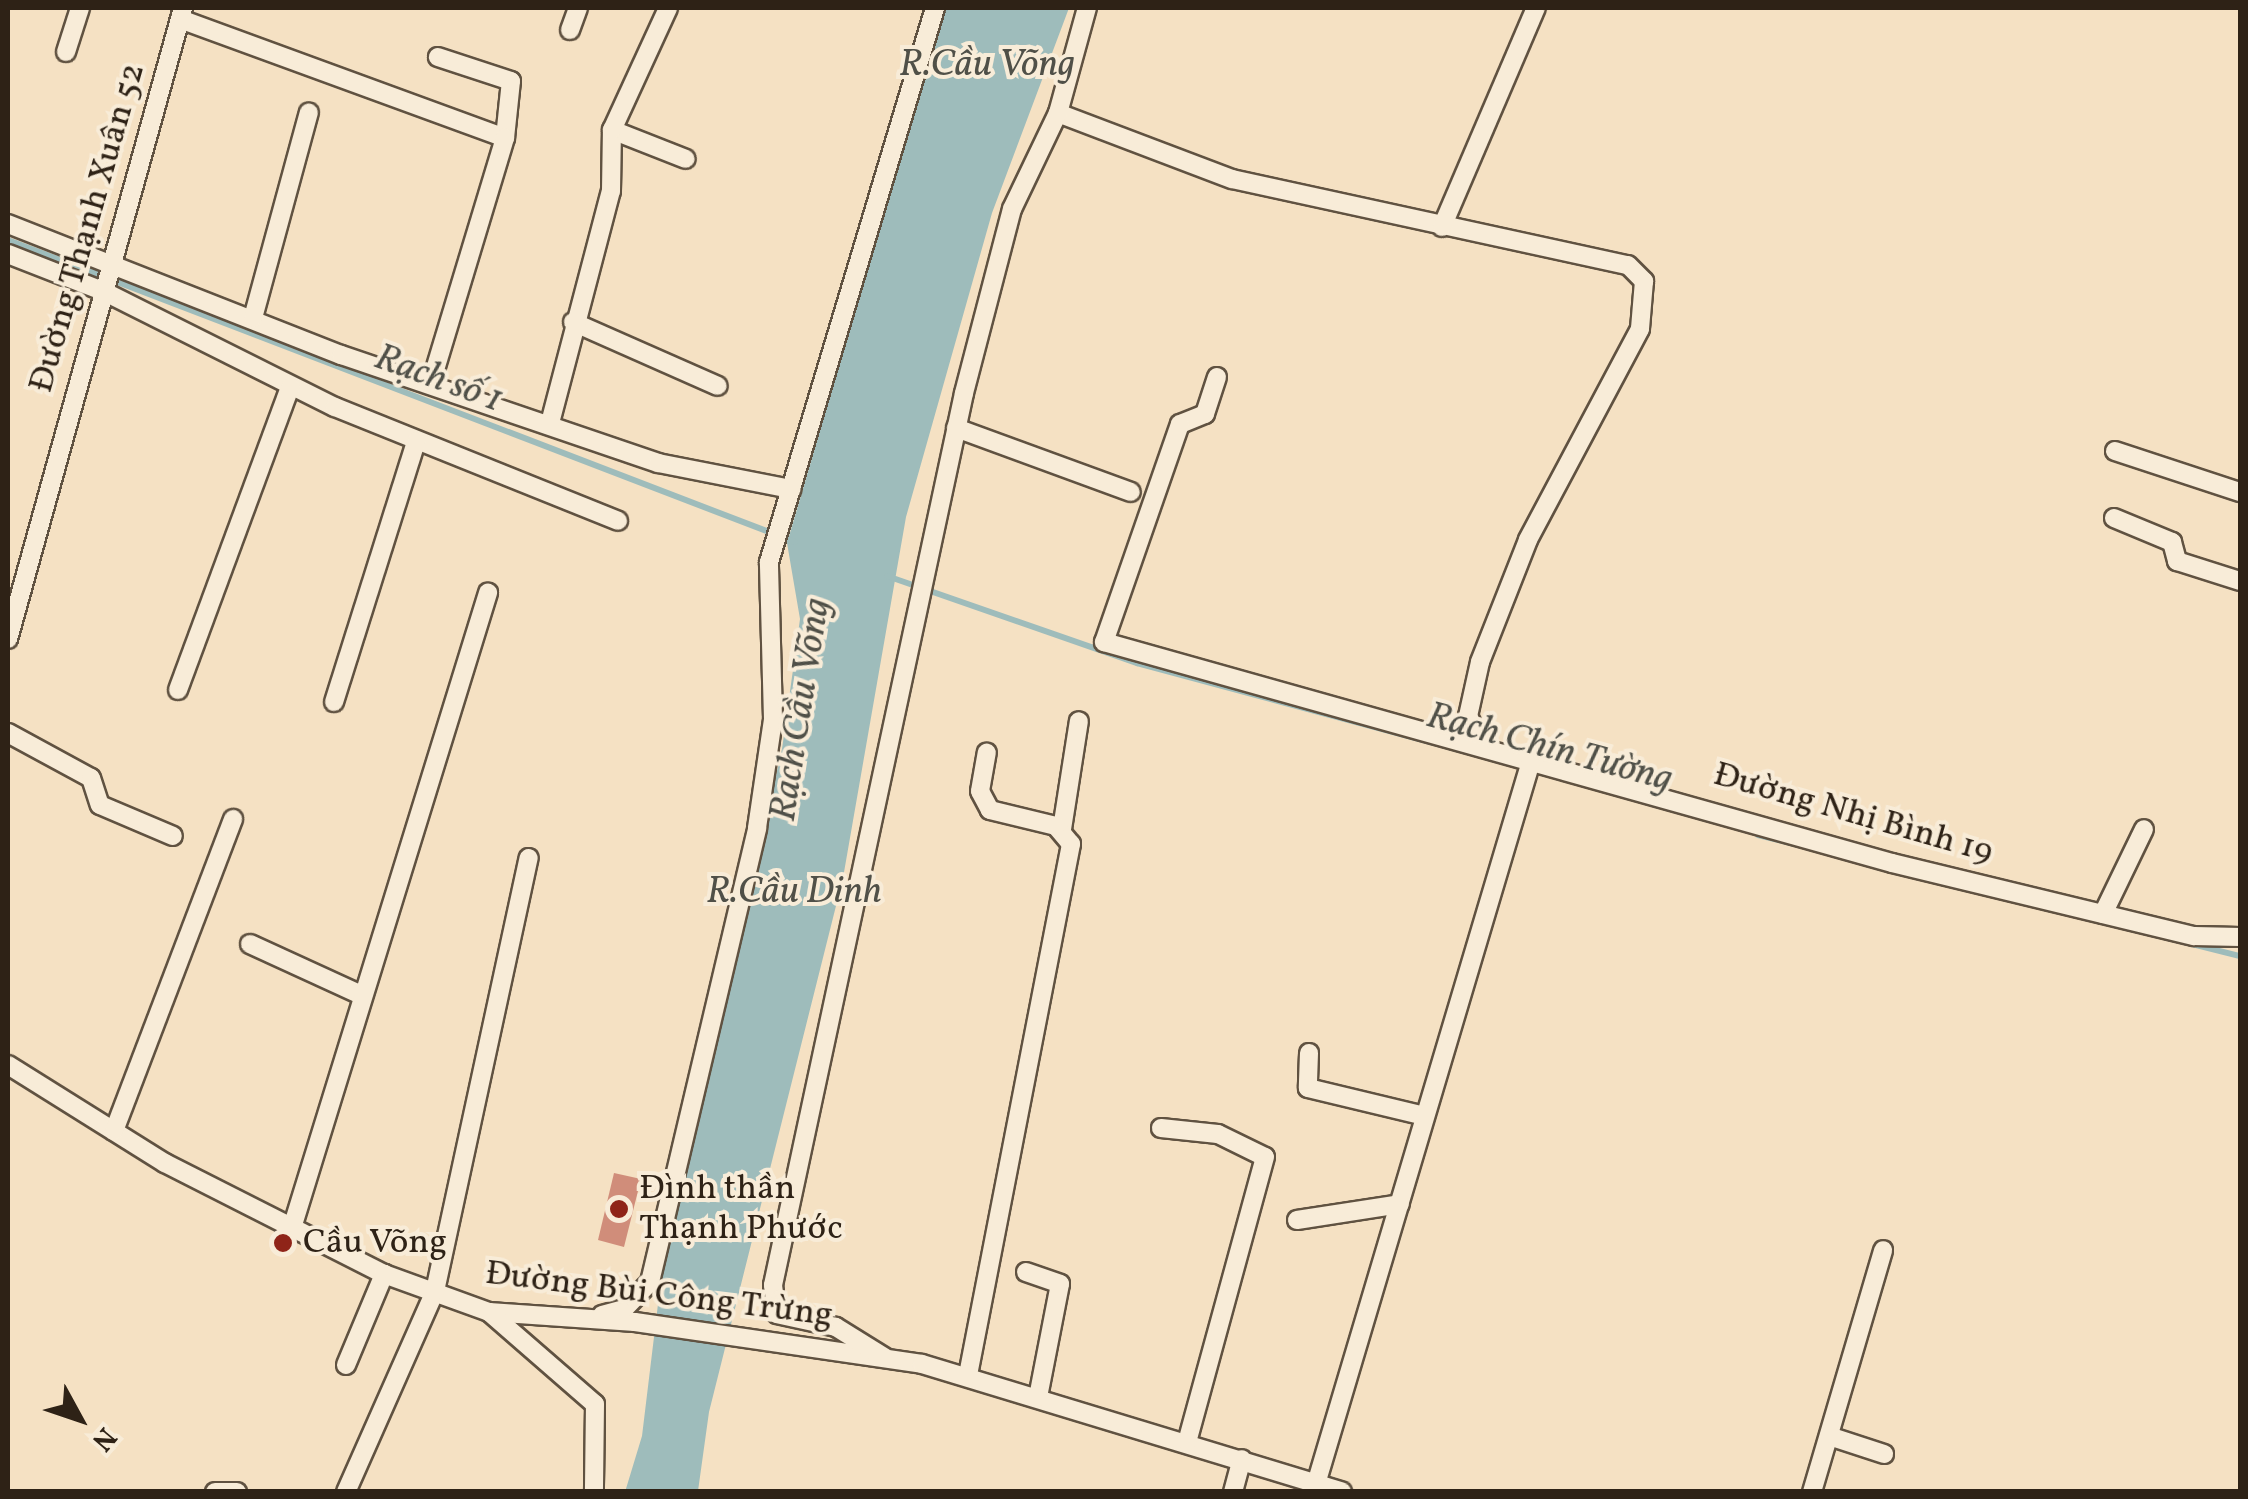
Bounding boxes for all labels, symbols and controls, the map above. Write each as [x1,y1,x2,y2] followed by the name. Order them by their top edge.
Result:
[899,43,1075,89] water label: R.Cầu Võng
[21,58,155,398] street label: Đường Thạnh Xuân 52
[368,336,508,424] water label: Rạch số 1
[762,595,842,825] water label: Rạch Cầu Võng
[1421,694,1677,804] water label: Rạch Chín Tường
[1708,754,1998,874] street label: Đường Nhị Bình 19
[706,870,882,916] water label: R.Cầu Dinh
[639,1168,843,1250] place label: Đình thần Thạnh Phước
[608,1198,630,1220] marker: Đình thần Thạnh Phước
[303,1222,448,1264] place label: Cầu Võng
[272,1232,294,1254] marker: Cầu Võng
[482,1253,836,1337] street label: Đường Bùi Công Trừng
[30,1369,130,1469] north arrow
[82,1418,125,1459] text: N

